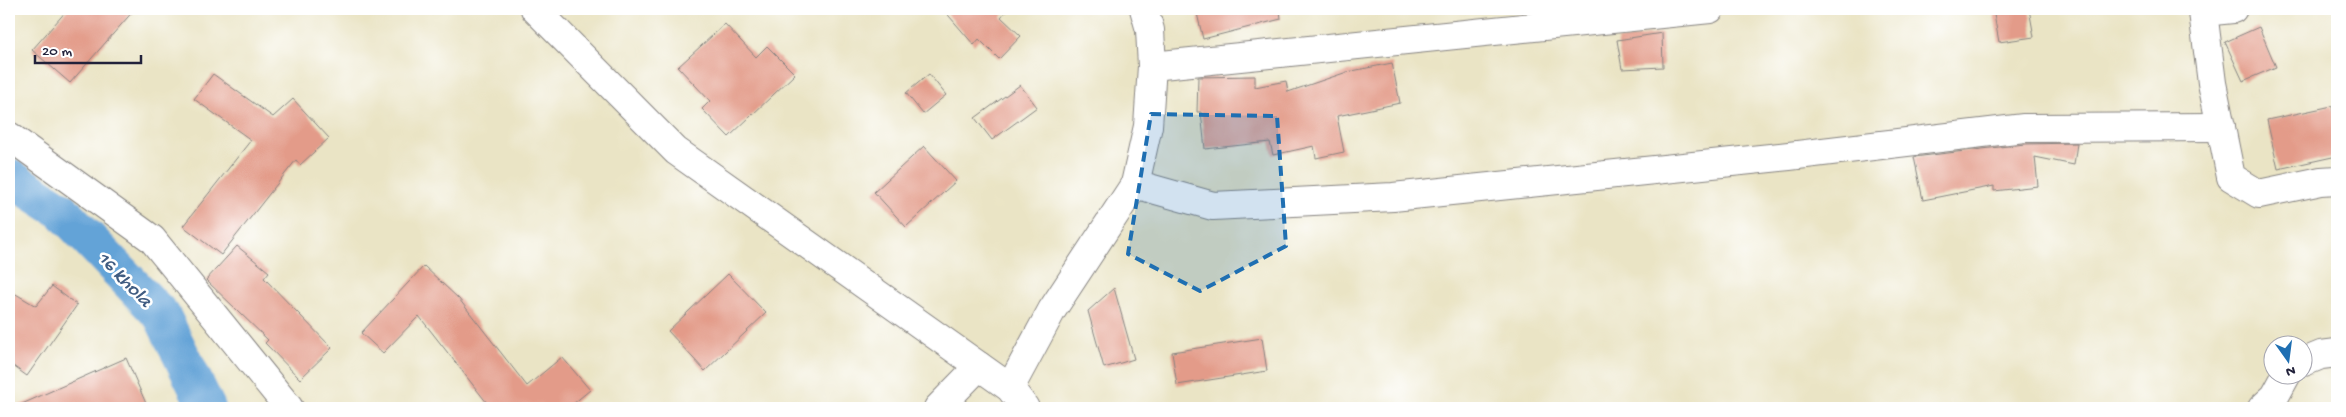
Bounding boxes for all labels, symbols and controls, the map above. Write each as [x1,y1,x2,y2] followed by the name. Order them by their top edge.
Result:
[35,32,141,64] scale bar
[42,43,72,61] text: 20 m
[91,248,157,314] water label: 16 khola
[2264,334,2314,384] north arrow
[2284,361,2297,380] text: N

